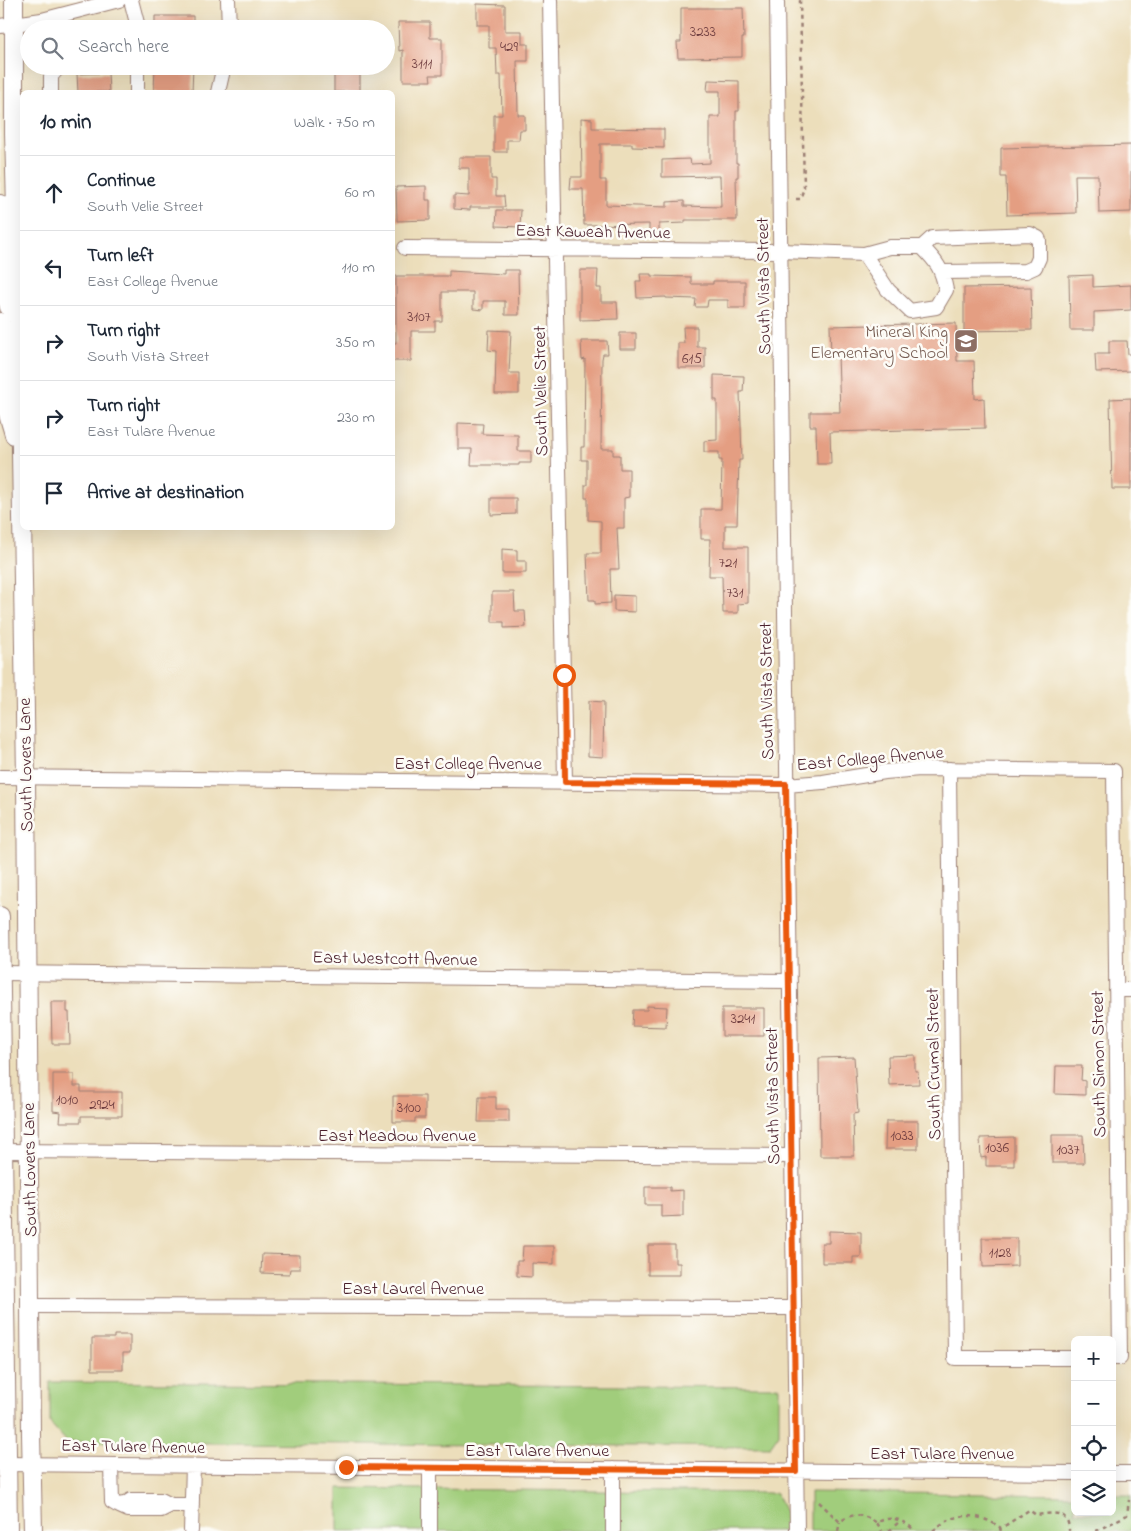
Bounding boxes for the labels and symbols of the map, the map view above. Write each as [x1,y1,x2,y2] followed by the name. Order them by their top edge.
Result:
[690,21,716,43] house number: 3233
[500,36,519,58] house number: 429
[412,53,432,75] house number: 3111
[751,217,779,355] street label: South Vista Street
[515,219,672,247] street label: East Kaweah Avenue
[407,306,431,328] house number: 3107
[810,320,948,367] place label: Mineral King Elementary School
[528,325,556,457] street label: South Velie Street
[953,328,979,354] school or university icon: Mineral King Elementary School
[682,348,702,370] house number: 615
[719,552,737,574] house number: 721
[726,582,744,604] house number: 731
[754,622,782,760] street label: South Vista Street
[553,664,576,687] route start
[13,697,41,832] street label: South Lovers Lane
[796,741,946,780] street label: East College Avenue
[394,752,543,779] street label: East College Avenue
[312,946,479,974] street label: East Westcott Avenue
[921,987,949,1140] street label: South Crumal Street
[1086,990,1114,1138] street label: South Simon Street
[731,1008,756,1030] house number: 3241
[760,1027,788,1165] street label: South Vista Street
[56,1089,79,1111] house number: 1010
[89,1094,115,1116] house number: 2924
[397,1097,421,1119] house number: 3100
[17,1102,45,1237] street label: South Lovers Lane
[318,1124,477,1150] street label: East Meadow Avenue
[890,1125,914,1147] house number: 1033
[985,1137,1009,1159] house number: 1036
[1056,1139,1080,1161] house number: 1037
[989,1242,1012,1264] house number: 1128
[342,1277,485,1303] street label: East Laurel Avenue
[60,1434,206,1462] street label: East Tulare Avenue
[465,1439,610,1465] street label: East Tulare Avenue
[870,1442,1015,1468] street label: East Tulare Avenue
[335,1456,358,1479] route end

